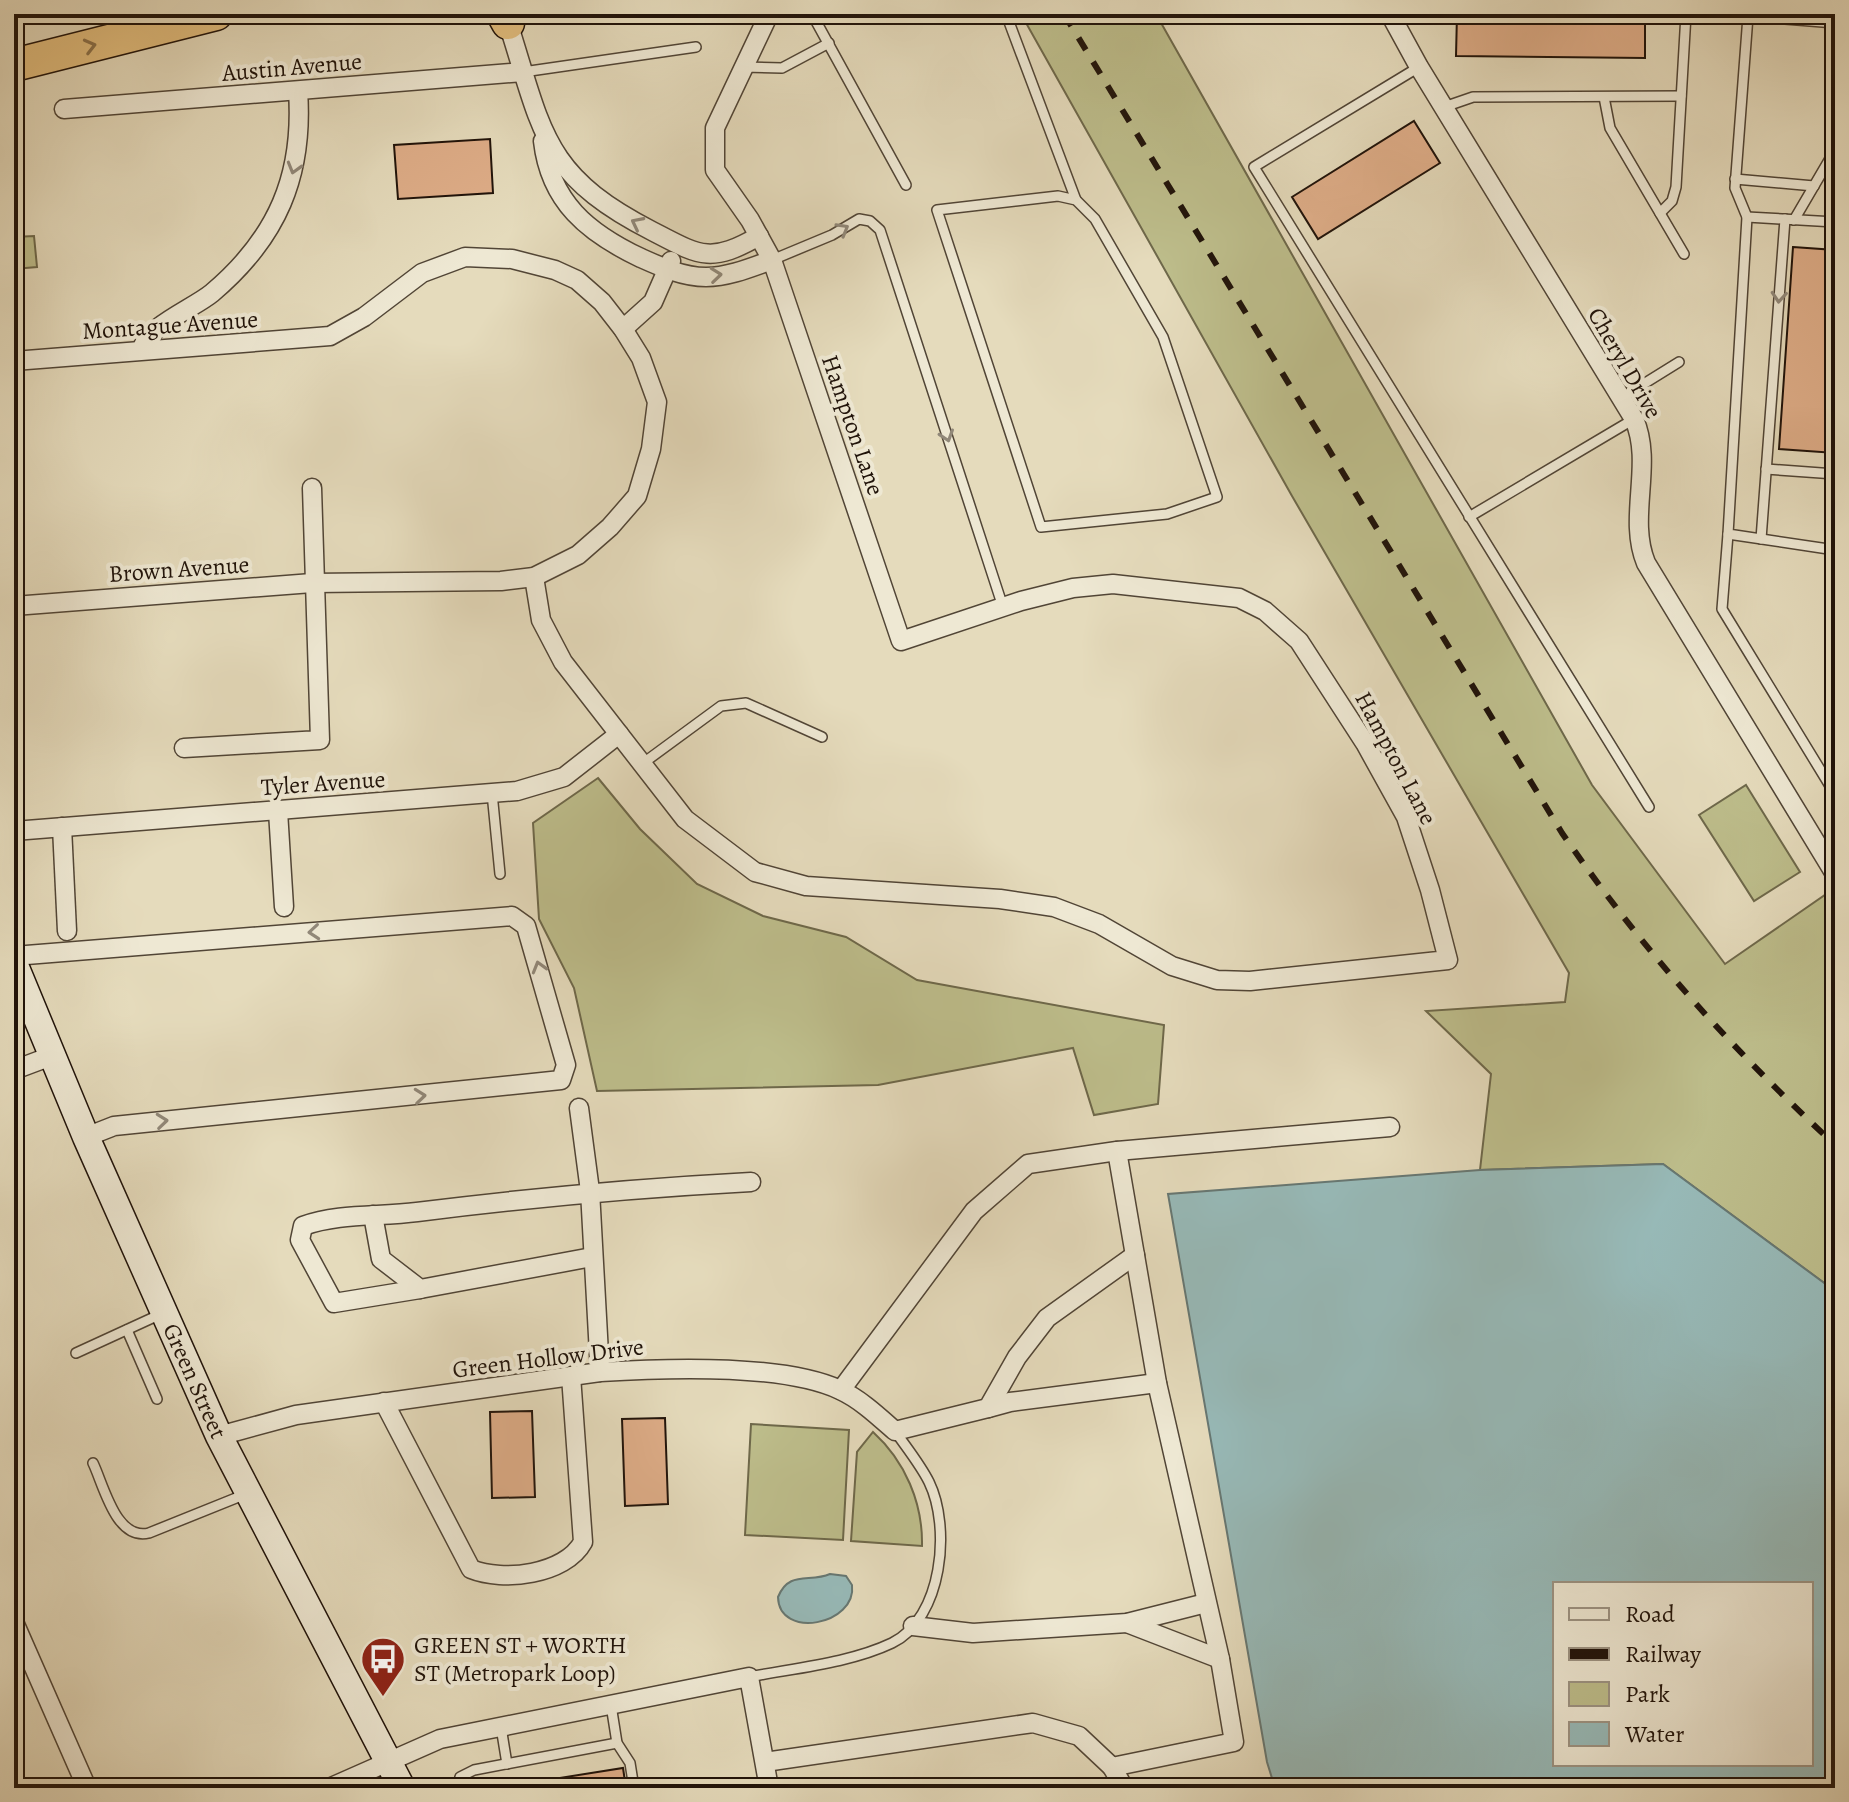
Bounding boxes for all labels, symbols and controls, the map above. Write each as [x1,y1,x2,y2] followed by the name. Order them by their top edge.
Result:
[82,38,96,55] one-way arrow
[220,45,363,89] street label: Austin Avenue
[287,161,303,175] one-way arrow
[631,218,646,233] one-way arrow
[834,223,849,239] one-way arrow
[710,267,723,284] one-way arrow
[1771,291,1788,304] one-way arrow
[1580,302,1670,424] street label: Cheryl Drive
[81,303,259,347] street label: Montague Avenue
[814,351,892,499] street label: Hampton Lane
[938,428,954,442] one-way arrow
[108,548,250,590] street label: Brown Avenue
[1347,686,1445,830] street label: Hampton Lane
[260,763,386,803] street label: Tyler Avenue
[307,923,320,940] one-way arrow
[531,961,548,975] one-way arrow
[414,1088,427,1105] one-way arrow
[155,1113,168,1130] one-way arrow
[155,1318,235,1444] street label: Green Street
[451,1330,645,1386] street label: Green Hollow Drive
[1553,1582,1813,1766] legend
[1625,1598,1675,1630] text: Road
[414,1629,627,1689] place label: GREEN ST + WORTH ST (Metropark Loop)
[359,1635,407,1698] bus stop icon: GREEN ST + WORTH ST (Metropark Loop)
[1625,1638,1701,1670] text: Railway
[1625,1678,1670,1710] text: Park
[1624,1718,1685,1750] text: Water

